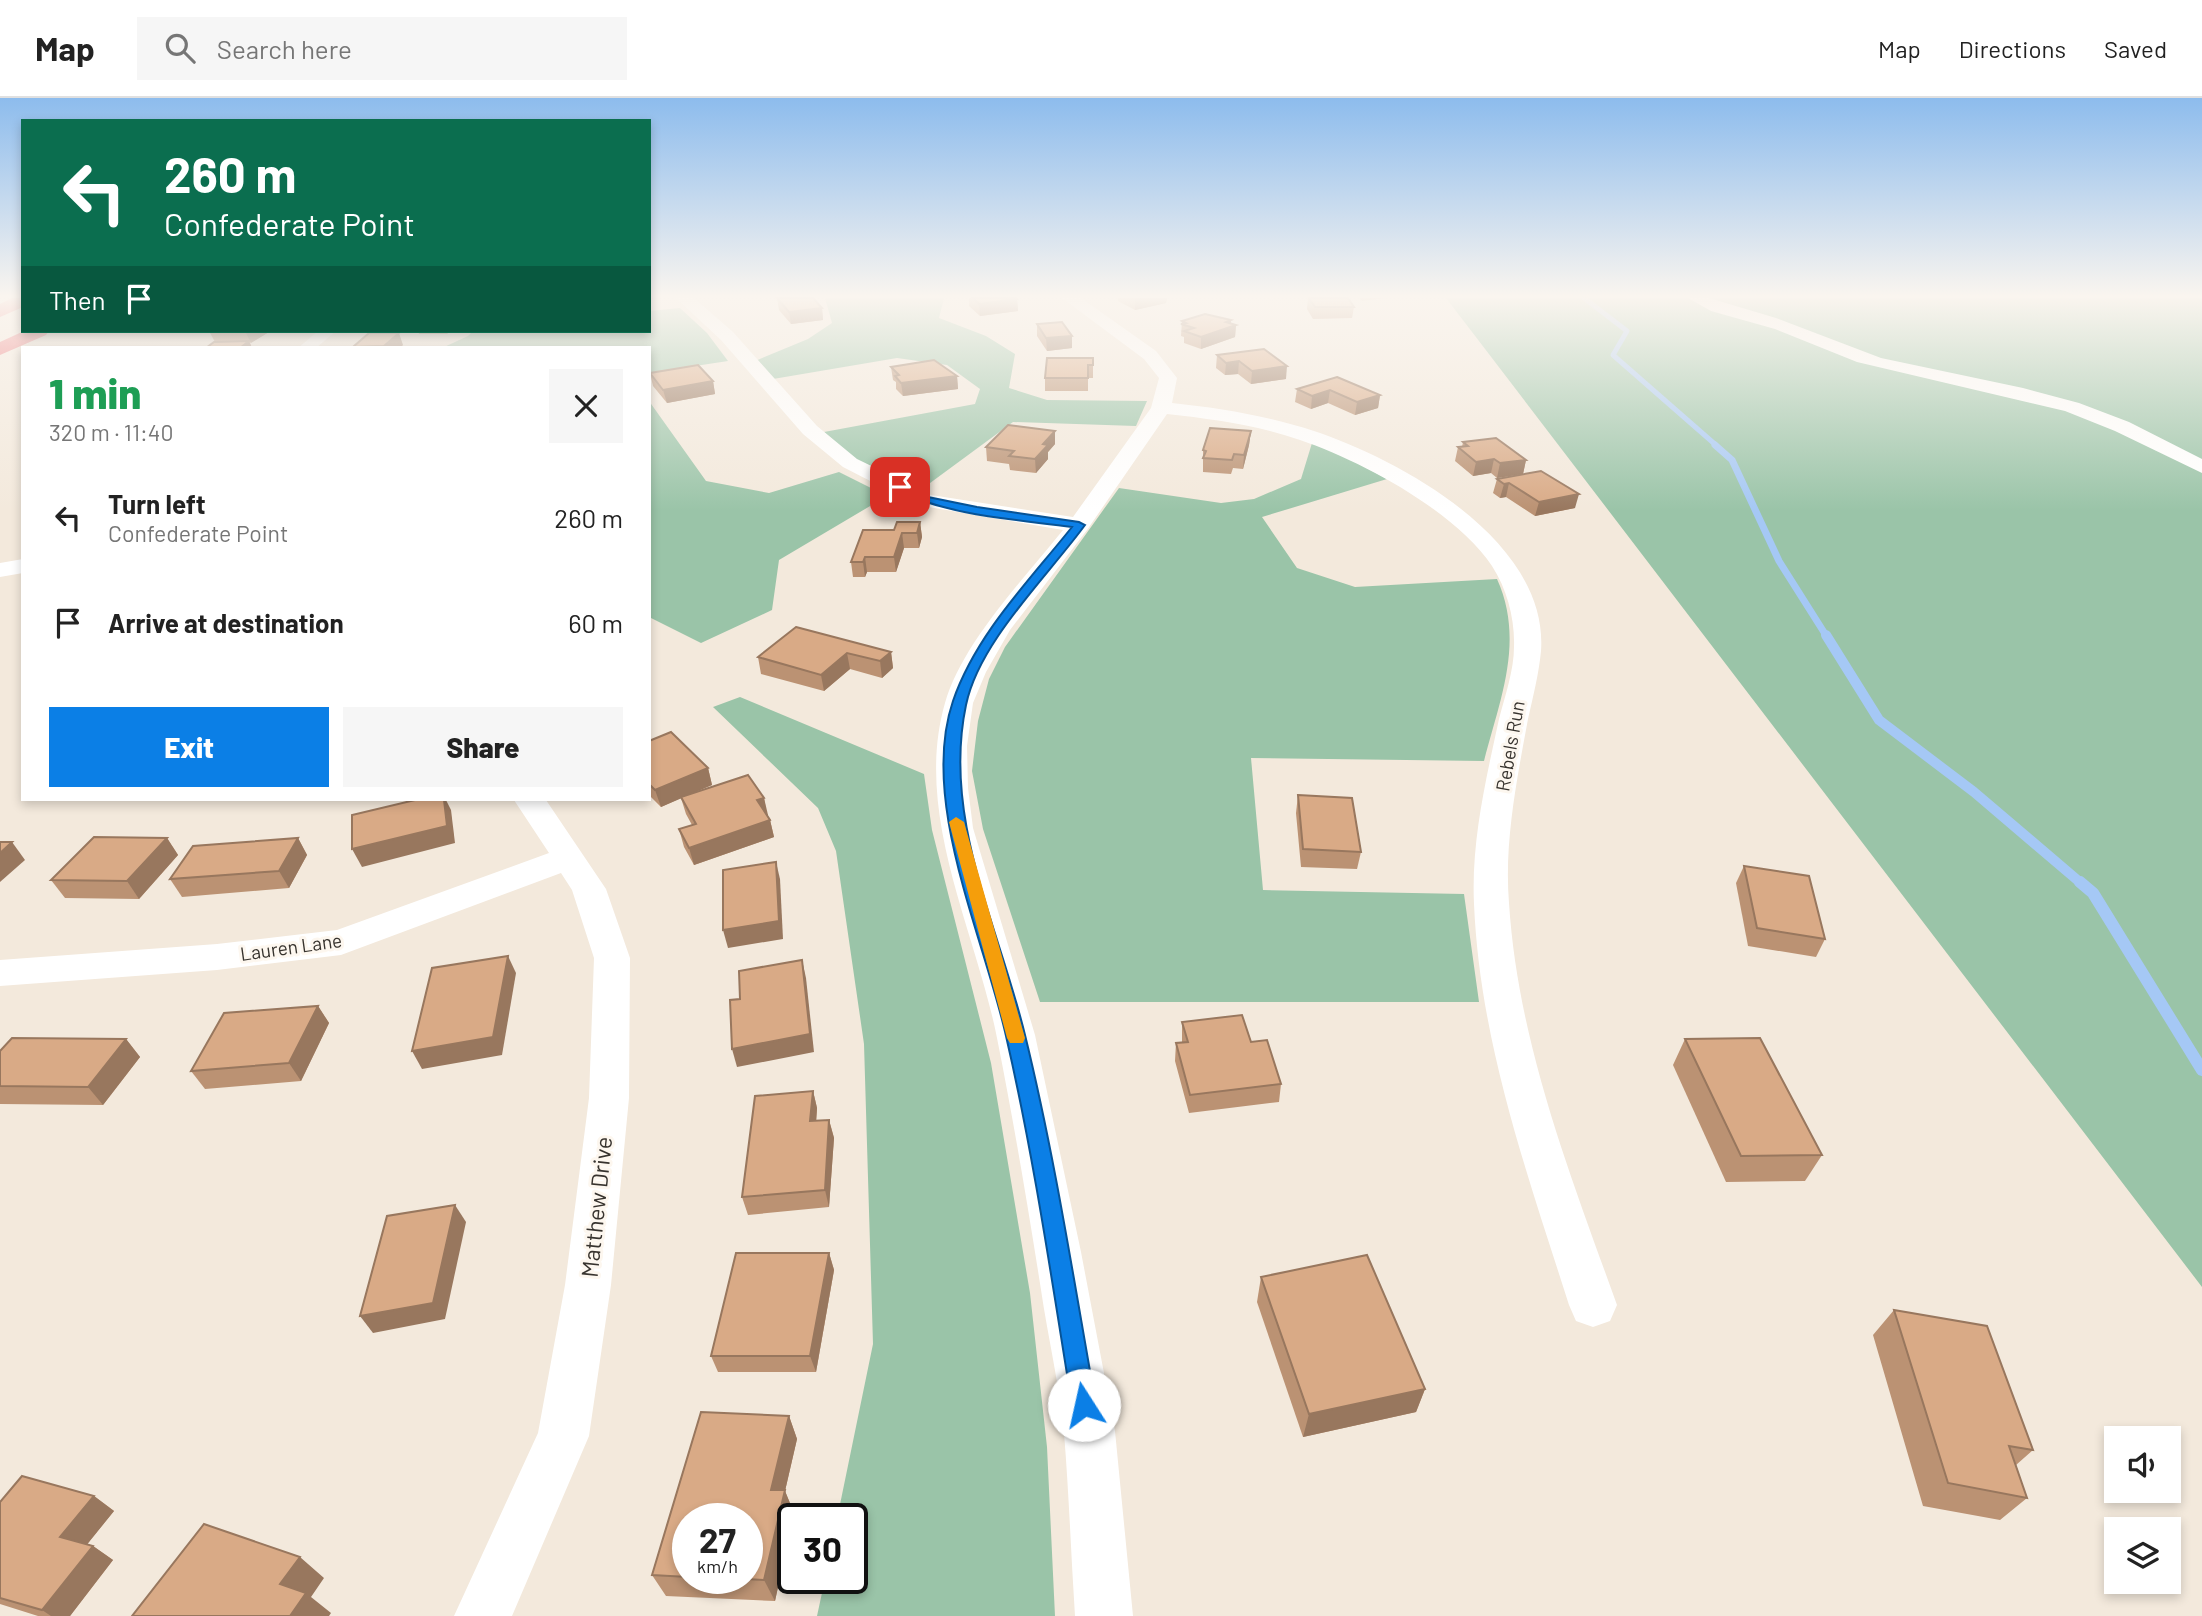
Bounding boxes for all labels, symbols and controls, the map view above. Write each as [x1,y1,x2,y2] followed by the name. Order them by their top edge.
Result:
[137,17,627,80] search box
[35,28,95,68] text: Map
[161,29,199,67] icon: search
[217,33,352,64] text: Search here
[1878,34,1921,63] text: Map
[1959,34,2066,63] text: Directions
[2104,34,2167,63] text: Saved
[164,144,296,203] text: 260 m
[49,147,140,238] icon: left
[164,204,415,242] text: Confederate Point
[120,280,158,318] icon: arrive
[49,284,106,315] text: Then
[49,367,141,417] text: 1 min
[549,369,623,443] button: close
[49,418,173,446] text: 320 m · 11:40
[870,457,930,517] pin
[881,468,919,506] icon: arrive
[108,488,206,519] text: Turn left
[49,499,87,537] icon: left
[554,502,623,533] text: 260 m
[108,519,288,547] text: Confederate Point
[49,604,87,642] icon: arrive
[108,607,344,638] text: Arrive at destination
[568,607,623,638] text: 60 m
[1490,699,1529,793] street label: Rebels Run
[49,707,329,787] button: Exit
[343,707,623,787] button: Share
[239,928,343,965] street label: Lauren Lane
[575,1135,617,1279] street label: Matthew Drive
[1047,1368,1121,1442] position arrow
[2104,1426,2181,1594] map controls
[2104,1426,2181,1503] button: sound
[777,1503,868,1594] speed limit sign: 30
[2104,1517,2181,1594] button: layers
[699,1518,736,1560] text: 27
[697,1555,738,1577] text: km/h

